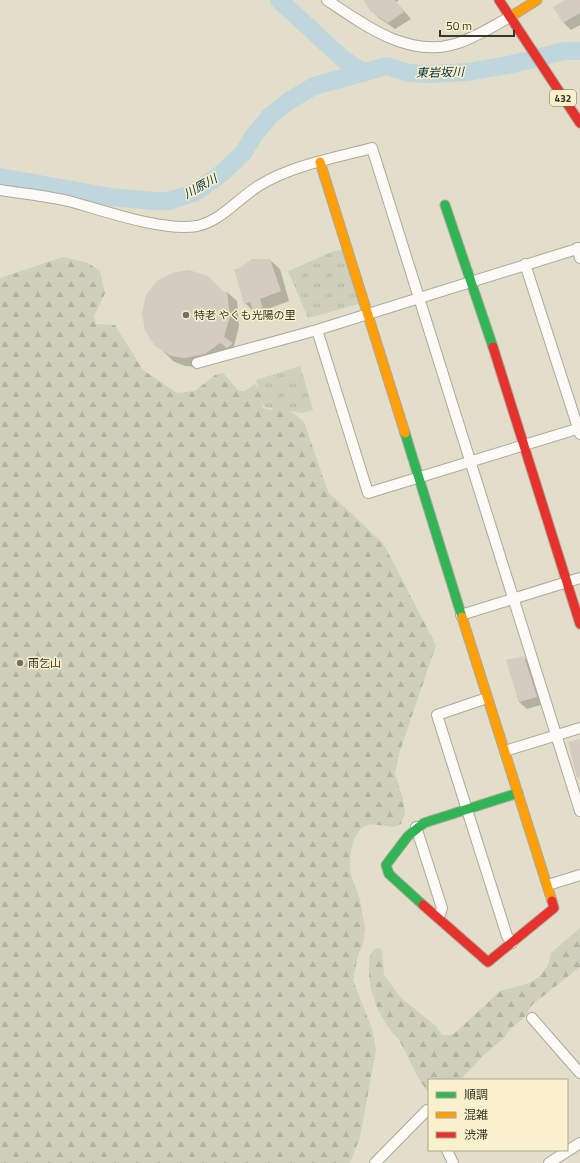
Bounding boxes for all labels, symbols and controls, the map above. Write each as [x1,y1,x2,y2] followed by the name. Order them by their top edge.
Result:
[440,12,514,38] scale bar
[446,16,472,35] text: 50 m
[416,62,466,82] water label: 東岩坂川
[550,90,576,106] road number: 432
[180,168,222,203] water label: 川原川
[194,307,295,323] place label: 特老 やくも光陽の里
[181,310,191,320] marker: 特老 やくも光陽の里
[28,655,61,671] place label: 雨乞山
[15,658,25,668] marker: 雨乞山
[428,1079,568,1151] legend
[464,1085,488,1104] text: 順調
[464,1105,488,1124] text: 混雑
[464,1125,488,1144] text: 渋滞

